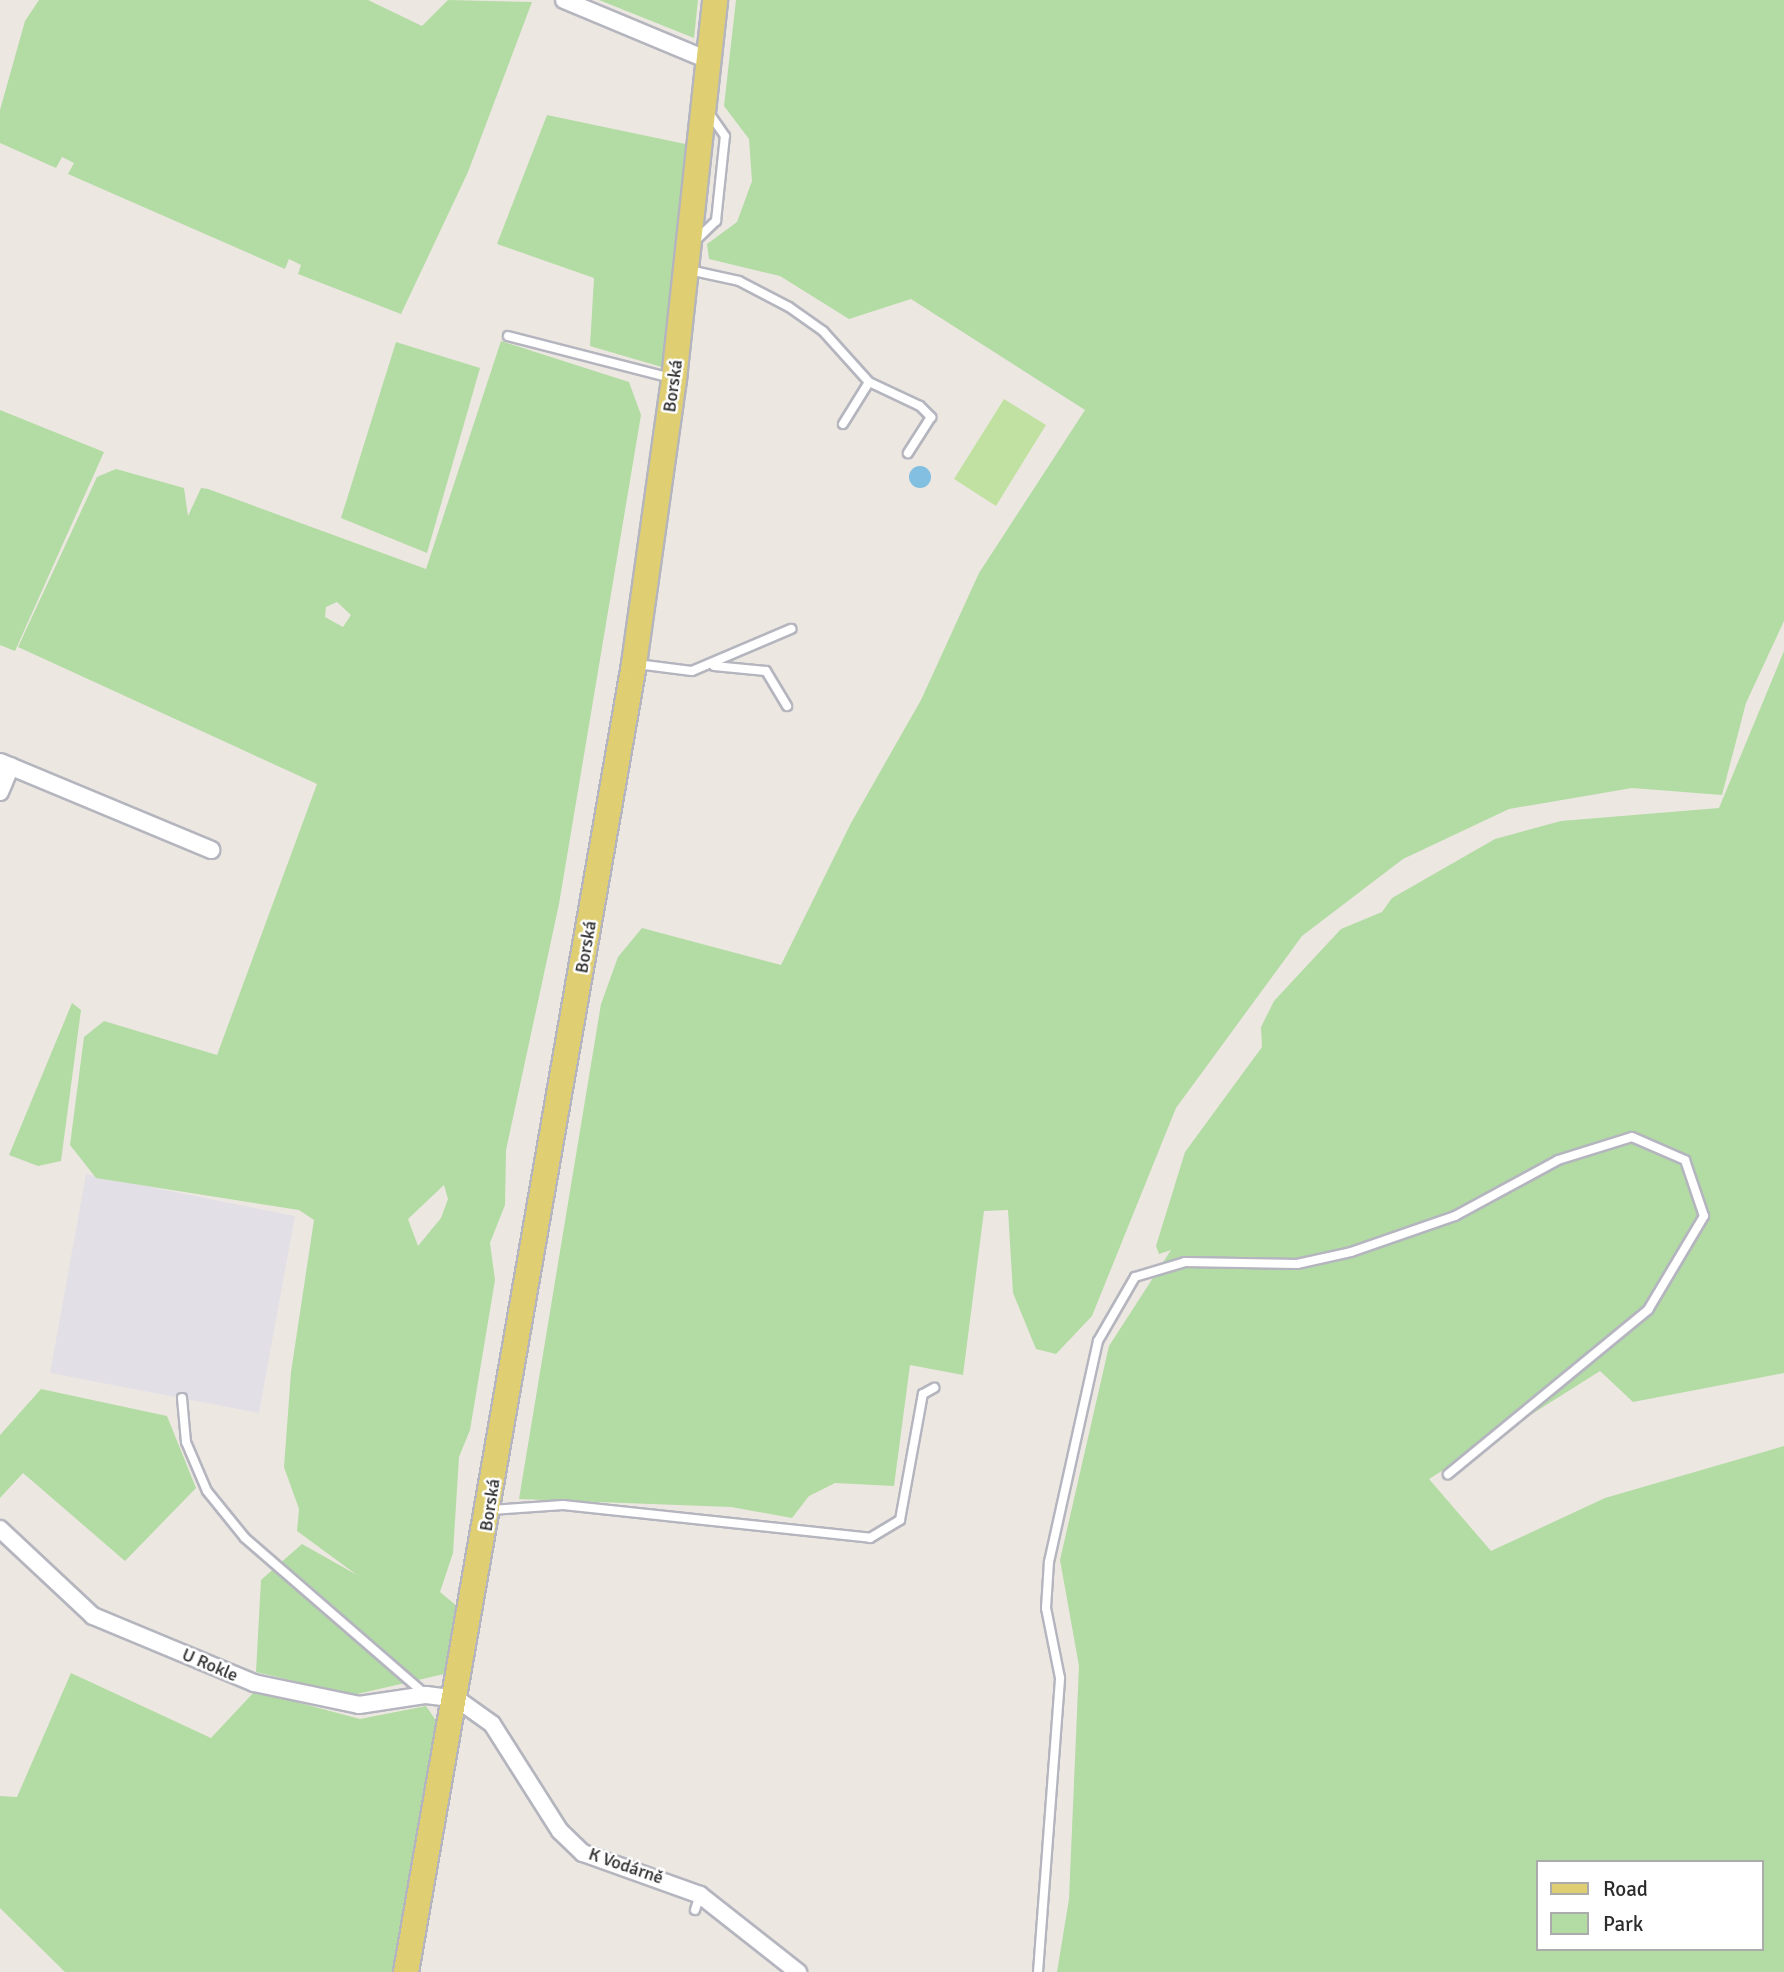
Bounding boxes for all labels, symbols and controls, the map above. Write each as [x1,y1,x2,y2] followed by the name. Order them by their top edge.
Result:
[659,358,687,414] street label: Borská
[571,919,601,975] street label: Borská
[475,1477,505,1533] street label: Borská
[179,1644,241,1686] street label: U Rokle
[586,1843,666,1889] street label: K Vodárně
[1536,1860,1763,1951] legend
[1603,1876,1648,1902] text: Road
[1603,1911,1643,1937] text: Park

